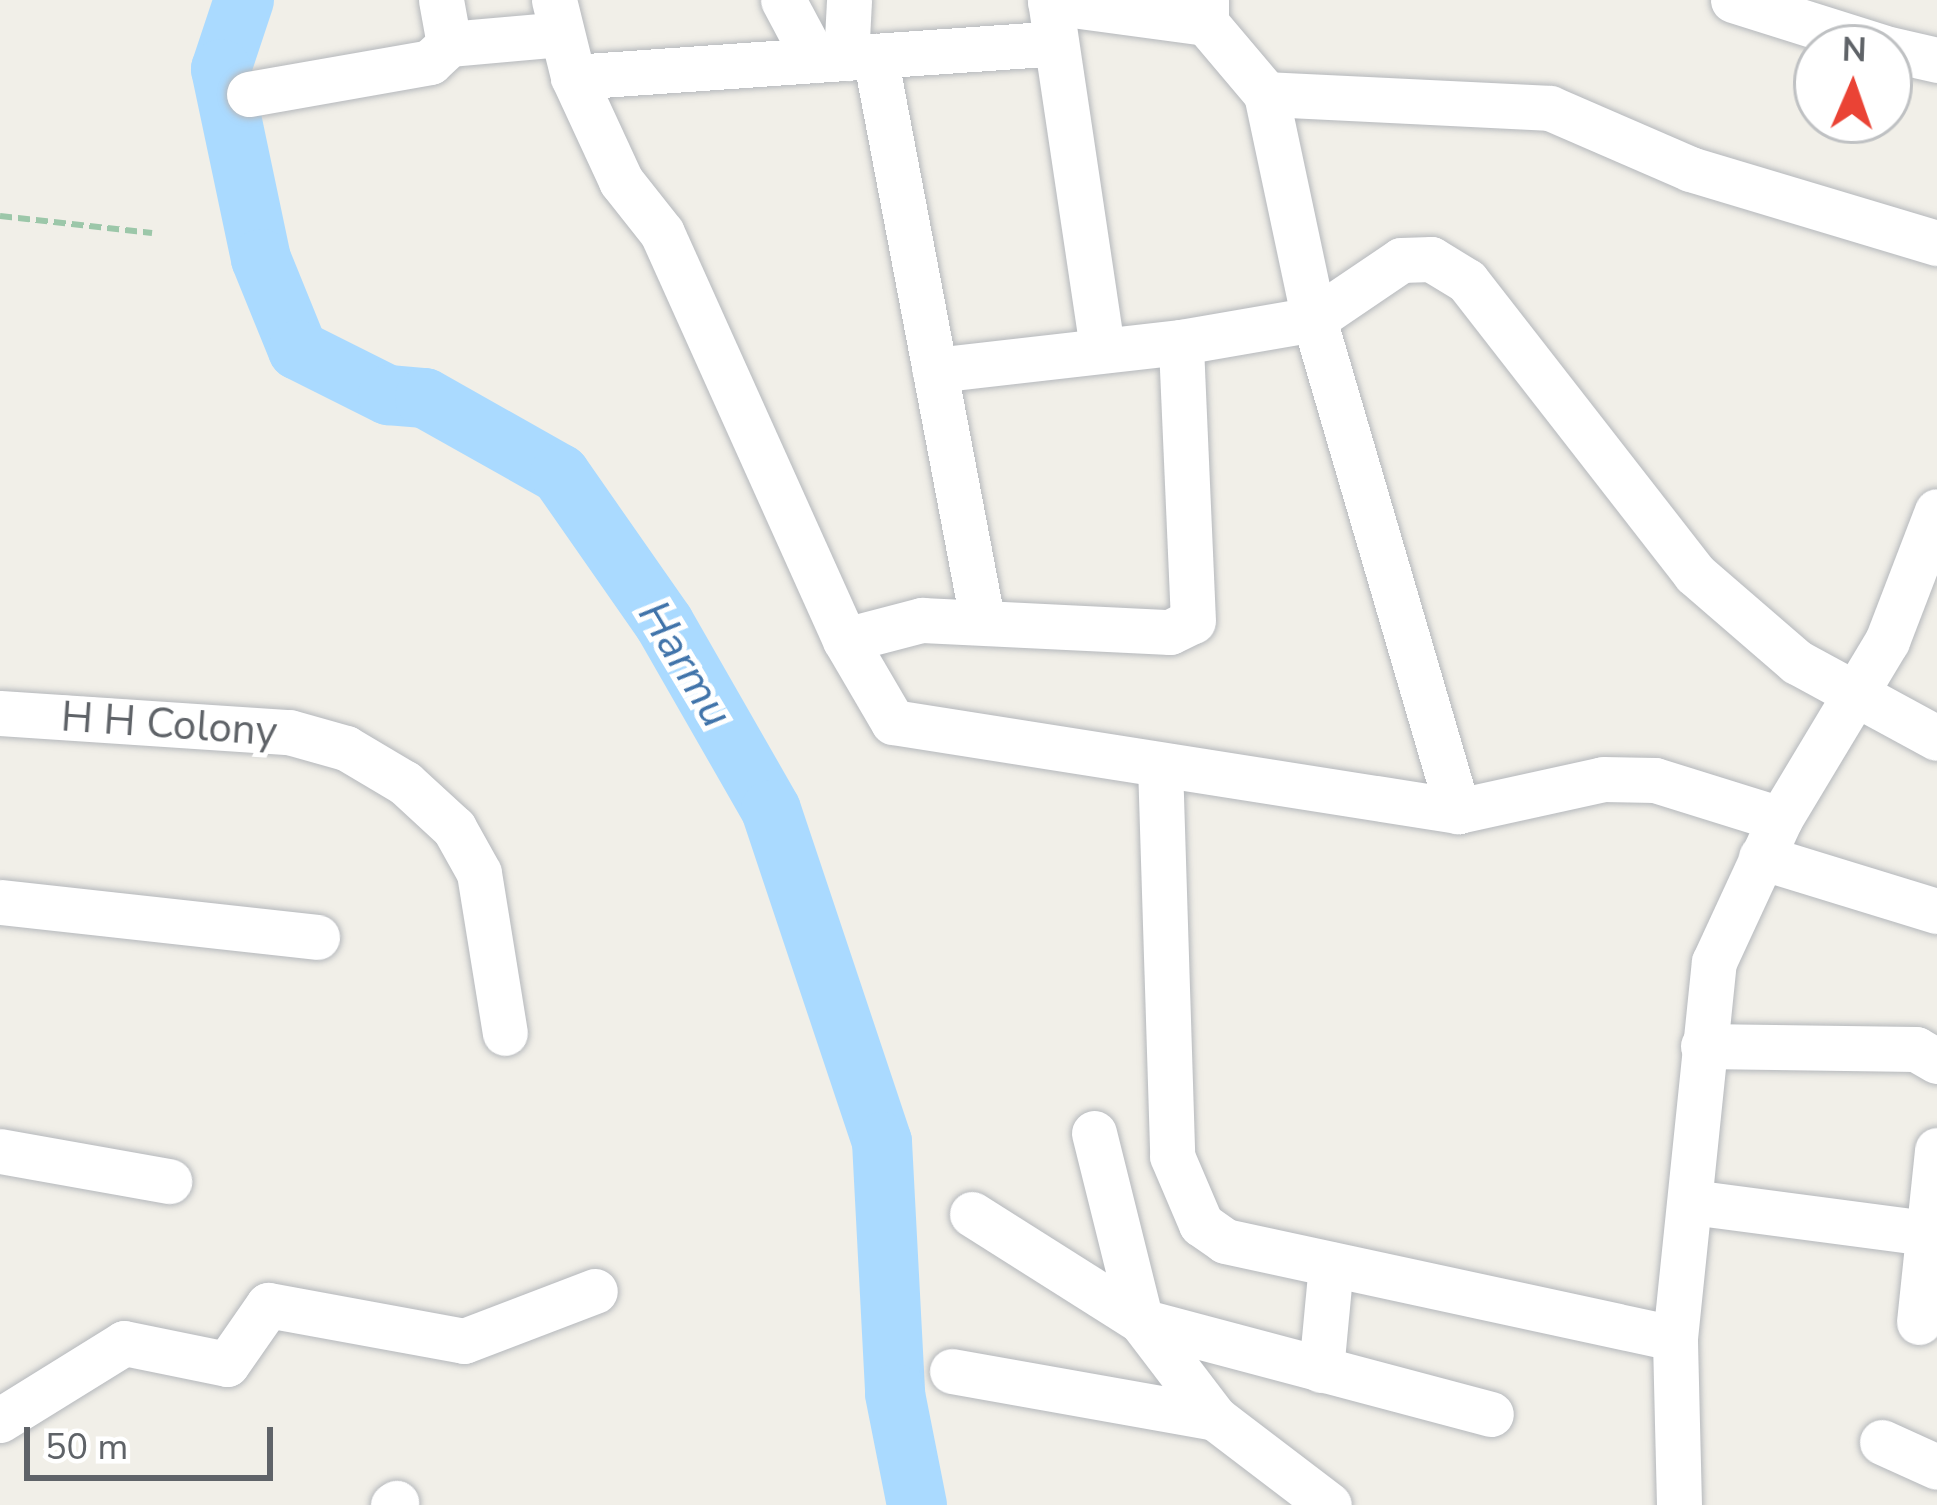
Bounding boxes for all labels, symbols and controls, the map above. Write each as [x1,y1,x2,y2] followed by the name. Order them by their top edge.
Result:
[1793,24,1913,144] north arrow
[1841,28,1867,73] text: N
[626,591,744,737] water label: Harmu
[59,692,279,758] street label: H H Colony
[30,1403,279,1477] scale bar
[45,1423,128,1472] text: 50 m

